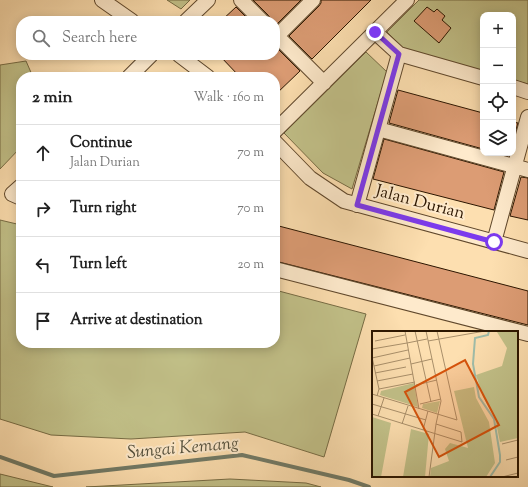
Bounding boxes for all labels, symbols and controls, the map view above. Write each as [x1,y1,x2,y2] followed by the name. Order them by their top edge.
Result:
[480,12,516,156] map controls
[480,12,516,48] button: +
[16,16,280,60] search box
[366,23,384,41] route end
[30,27,52,49] icon: search
[62,28,137,49] text: Search here
[480,48,516,84] button: −
[480,84,516,120] button: locate
[32,86,73,110] text: 2 min
[193,89,264,107] text: Walk · 160 m
[480,120,516,156] button: layers
[70,133,132,154] text: Continue
[32,142,54,164] icon: ahead
[237,144,264,162] text: 70 m
[70,154,140,172] text: Jalan Durian
[372,179,467,226] street label: Jalan Durian
[32,198,54,220] icon: right
[70,198,136,219] text: Turn right
[237,200,264,218] text: 70 m
[485,233,503,251] route start
[32,254,54,276] icon: left
[70,254,127,275] text: Turn left
[238,256,264,274] text: 20 m
[32,310,54,332] icon: arrive
[70,310,203,331] text: Arrive at destination
[372,331,518,477] inset map
[126,431,240,467] water label: Sungai Kemang

